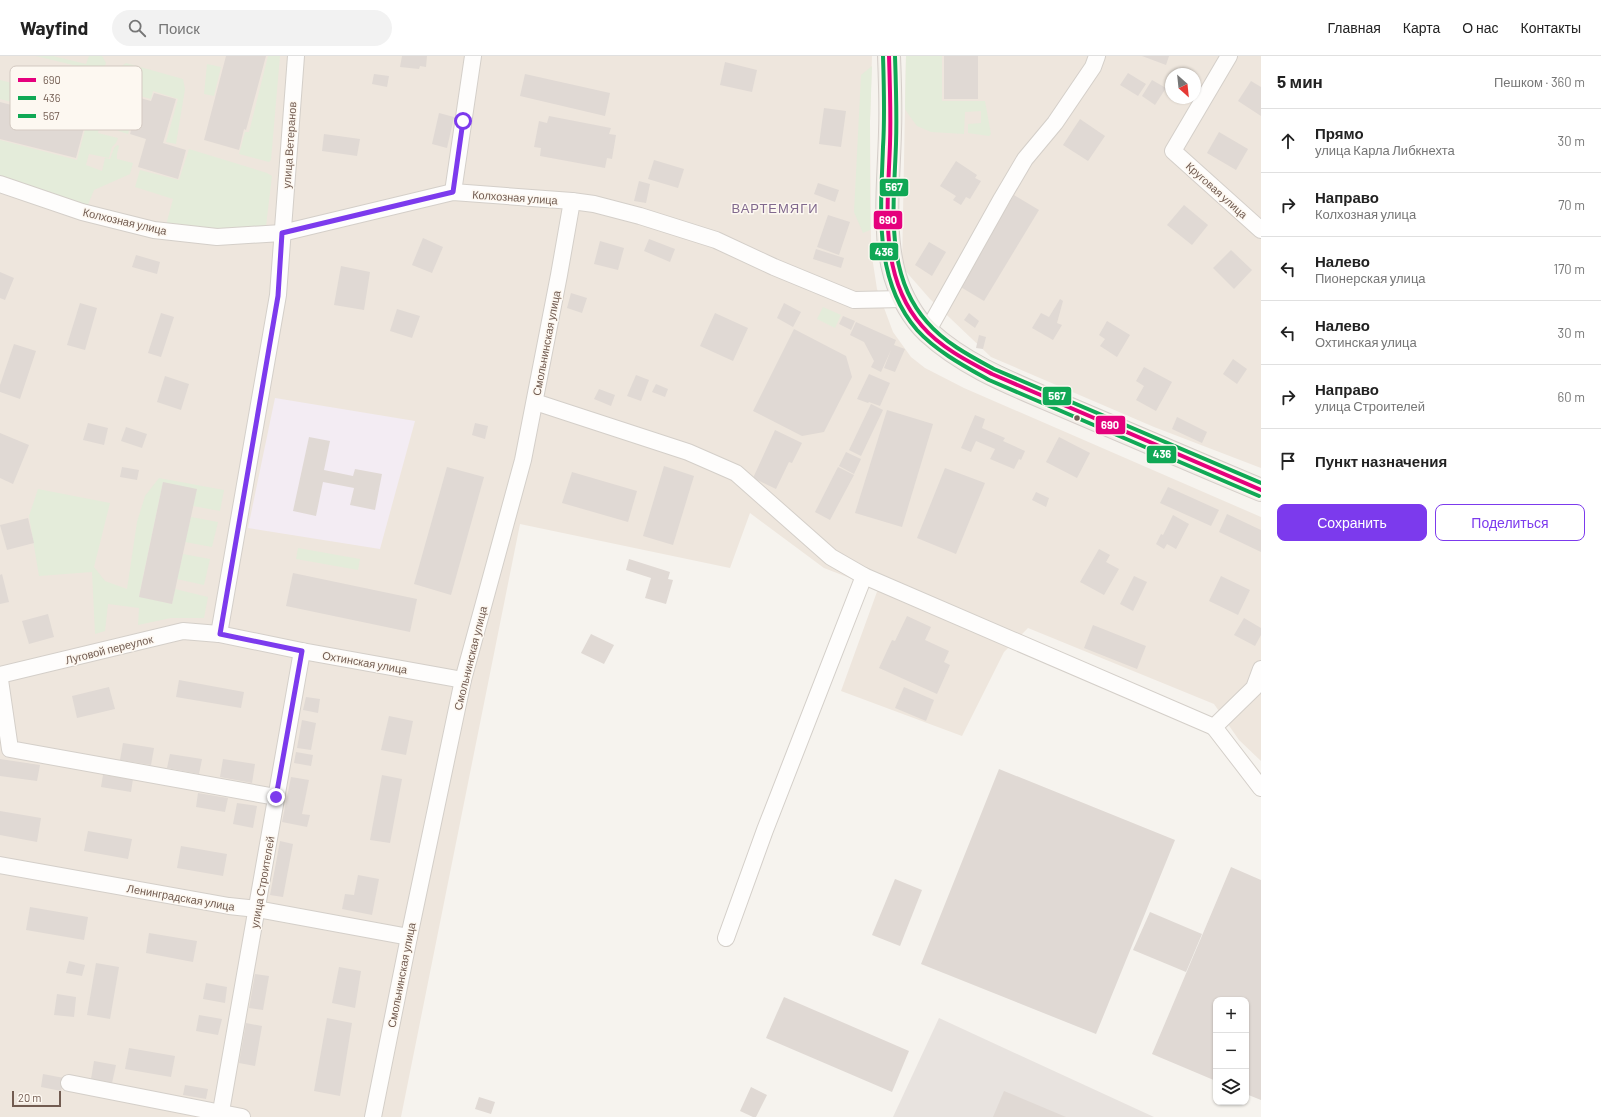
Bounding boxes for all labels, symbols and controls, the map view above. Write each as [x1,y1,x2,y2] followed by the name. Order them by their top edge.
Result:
[112,10,392,46] search box
[20,16,88,39] text: Wayfind
[126,17,148,39] icon: search
[158,19,200,37] text: Поиск
[1328,19,1381,36] text: Главная
[1403,19,1440,36] text: Карта
[1462,19,1499,36] text: О нас
[1521,19,1581,36] text: Контакты
[10,66,142,130] legend
[1165,68,1201,104] north arrow
[1277,71,1323,91] text: 5 мин
[43,73,61,86] text: 690
[1494,74,1585,90] text: Пешком · 360 m
[43,91,61,104] text: 436
[279,101,299,189] street label: улица Ветеранов
[43,109,60,122] text: 567
[454,112,472,130] route start
[1315,124,1364,142] text: Прямо
[1277,130,1299,152] icon: ahead
[1558,133,1585,149] text: 30 m
[1315,142,1455,158] text: улица Карла Либкнехта
[1184,159,1251,222] street label: Круговая улица
[879,178,909,197] line badge: 567
[885,180,903,193] text: 567
[472,188,559,207] street label: Колхозная улица
[1315,188,1379,206] text: Направо
[1277,194,1299,216] icon: right
[1558,197,1585,213] text: 70 m
[731,200,819,216] district label: ВАРТЕМЯГИ
[82,205,169,237] street label: Колхозная улица
[1315,206,1416,222] text: Колхозная улица
[873,210,903,230] line badge: 690
[879,213,897,226] text: 690
[869,242,899,261] line badge: 436
[875,245,893,258] text: 436
[1315,252,1370,270] text: Налево
[1277,258,1299,280] icon: left
[1554,261,1585,277] text: 170 m
[1315,270,1426,286] text: Пионерская улица
[529,288,563,397] street label: Смольнинская улица
[1315,316,1370,334] text: Налево
[1277,322,1299,344] icon: left
[1558,325,1585,341] text: 30 m
[1315,334,1417,350] text: Охтинская улица
[1315,380,1379,398] text: Направо
[1042,386,1072,406] line badge: 567
[1277,386,1299,408] icon: right
[1048,389,1066,402] text: 567
[1558,389,1585,405] text: 60 m
[1315,398,1425,414] text: улица Строителей
[1072,413,1082,423] unlabelled marker
[1095,415,1126,435] line badge: 690
[1101,418,1119,431] text: 690
[1146,445,1177,464] line badge: 436
[1153,447,1171,460] text: 436
[1277,450,1299,472] icon: arrive
[1315,452,1447,470] text: Пункт назначения
[1277,504,1427,541] button: Сохранить
[1435,504,1585,541] button: Поделиться
[451,604,489,711] street label: Смольнинская улица
[64,632,154,666] street label: Луговой переулок
[321,648,409,676] street label: Охтинская улица
[267,788,285,806] route end
[248,835,276,929] street label: улица Строителей
[126,881,237,913] street label: Ленинградская улица
[384,920,418,1029] street label: Смольнинская улица
[1213,997,1249,1105] map controls
[1213,997,1249,1033] button: +
[1213,1033,1249,1069] button: −
[1213,1069,1249,1105] button: layers
[12,1089,61,1108] scale bar
[18,1091,41,1104] text: 20 m

